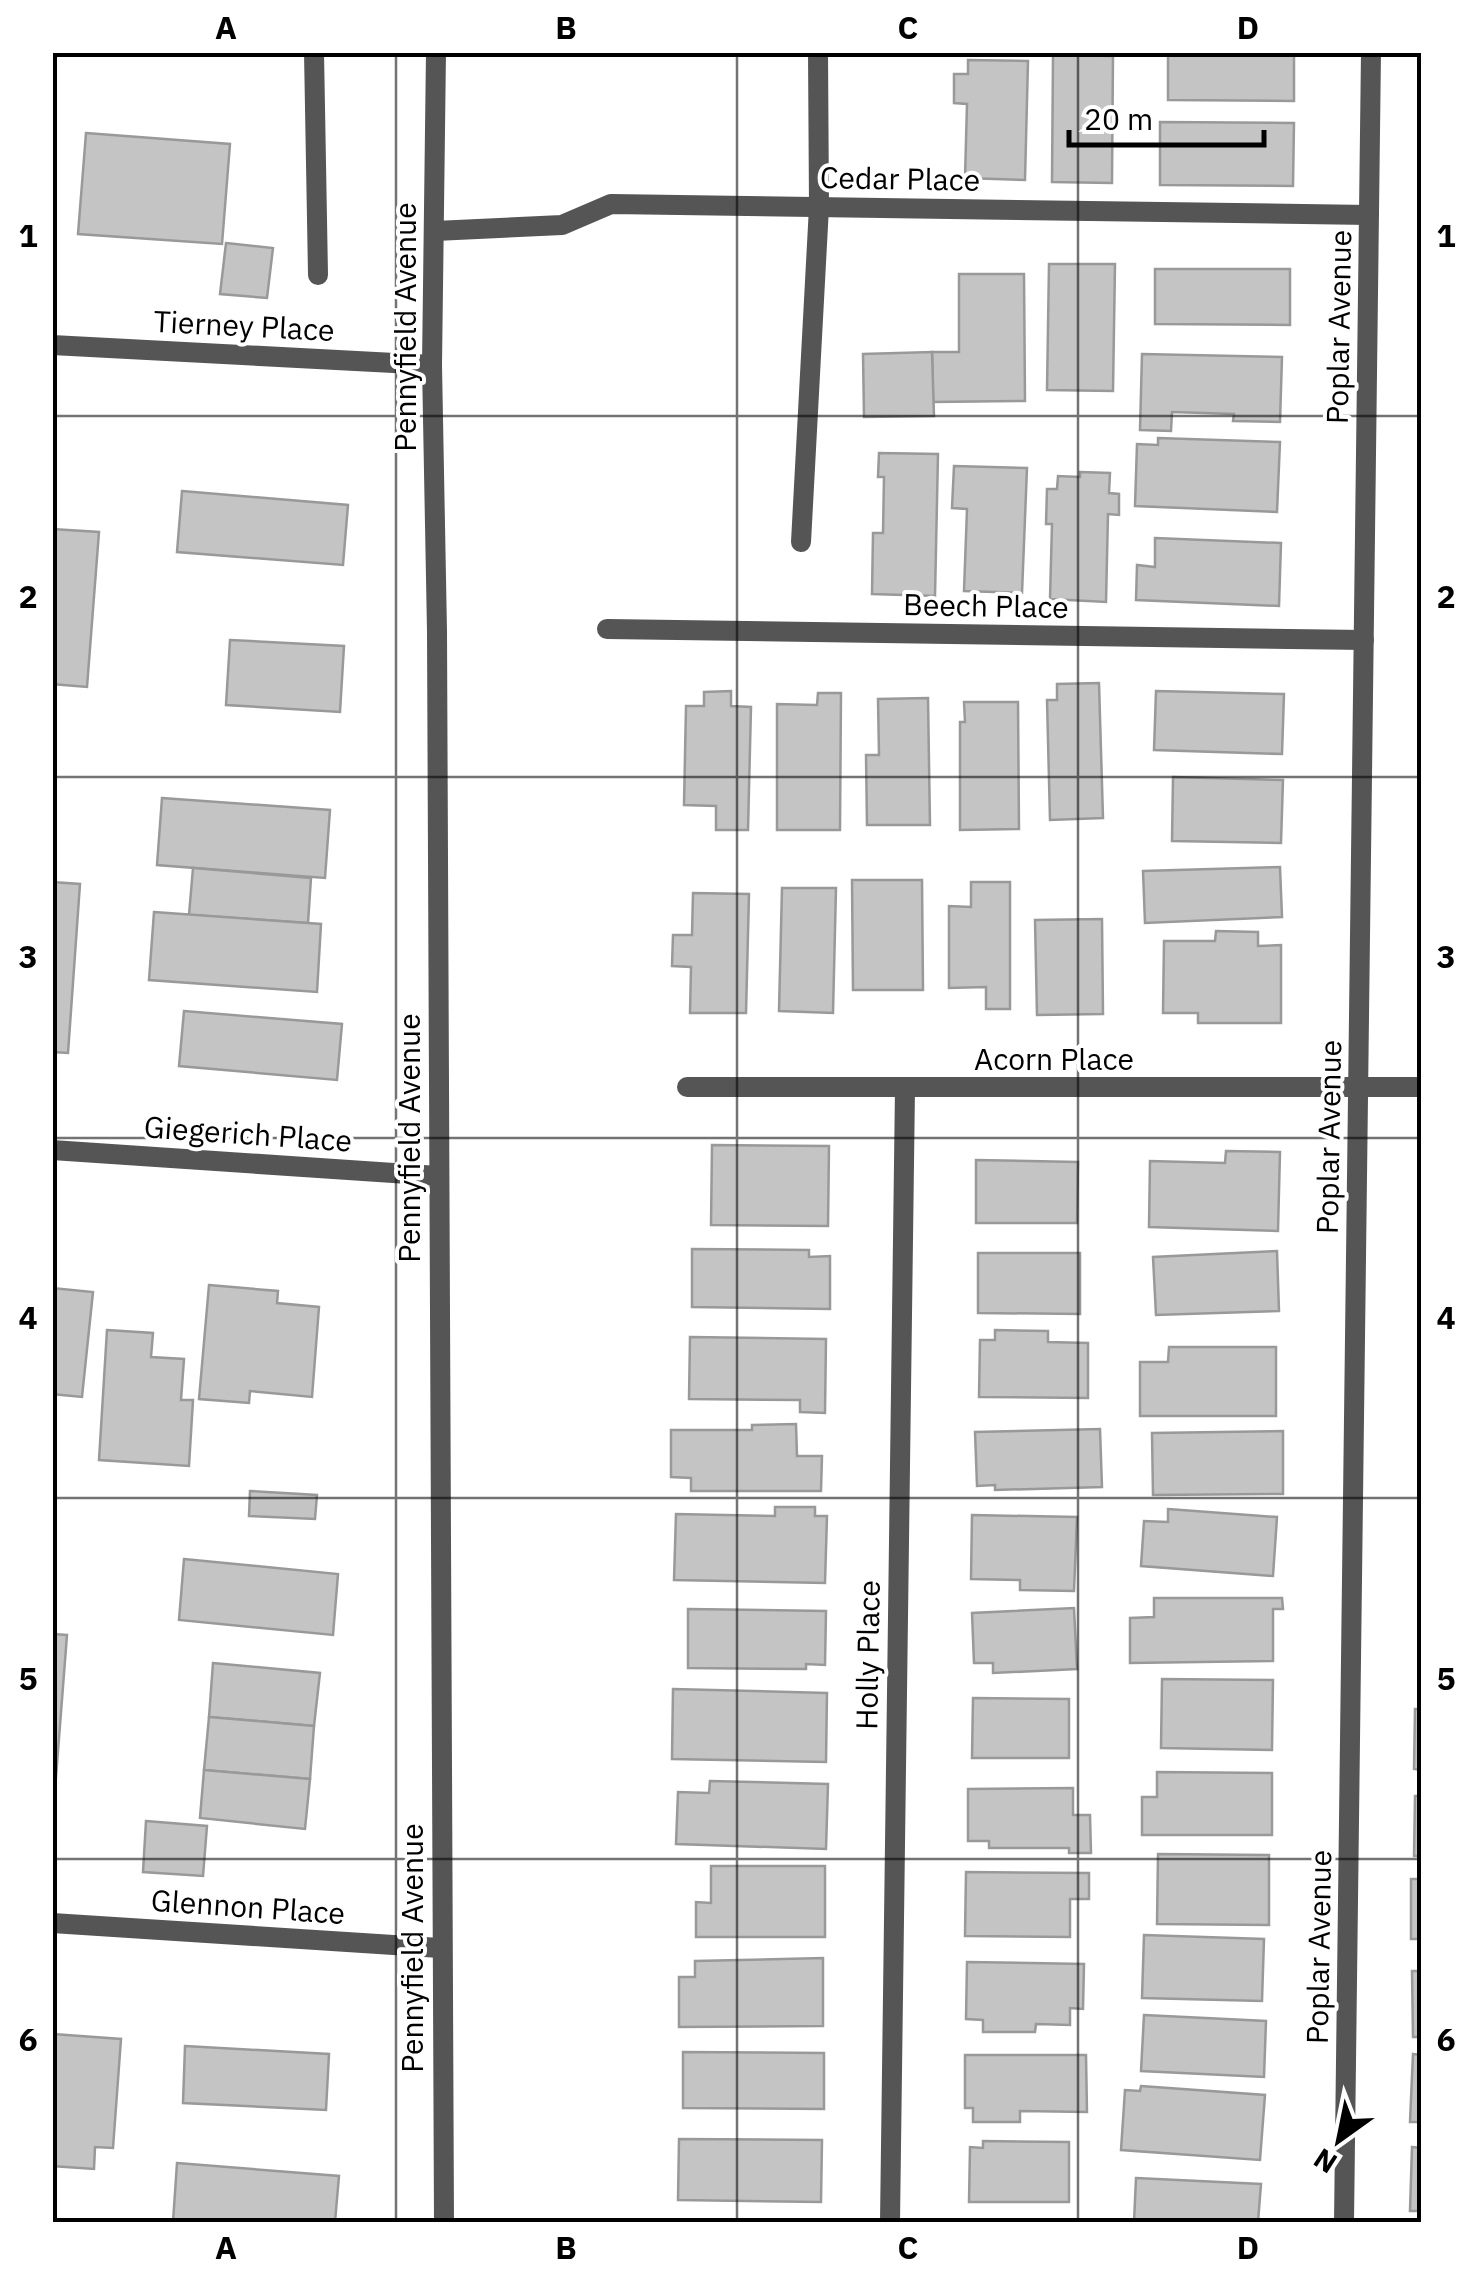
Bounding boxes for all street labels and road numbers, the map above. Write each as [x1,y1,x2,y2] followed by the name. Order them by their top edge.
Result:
[819,157,981,199] street label: Cedar Place
[385,202,424,452] street label: Pennyfield Avenue
[1317,230,1359,424] street label: Poplar Avenue
[152,301,336,349] street label: Tierney Place
[903,584,1069,626] street label: Beech Place
[389,1013,428,1263] street label: Pennyfield Avenue
[974,1039,1134,1078] street label: Acorn Place
[1307,1040,1349,1234] street label: Poplar Avenue
[143,1106,353,1160] street label: Giegerich Place
[846,1580,888,1730] street label: Holly Place
[392,1823,431,2073] street label: Pennyfield Avenue
[1297,1850,1339,2044] street label: Poplar Avenue
[150,1880,346,1932] street label: Glennon Place

